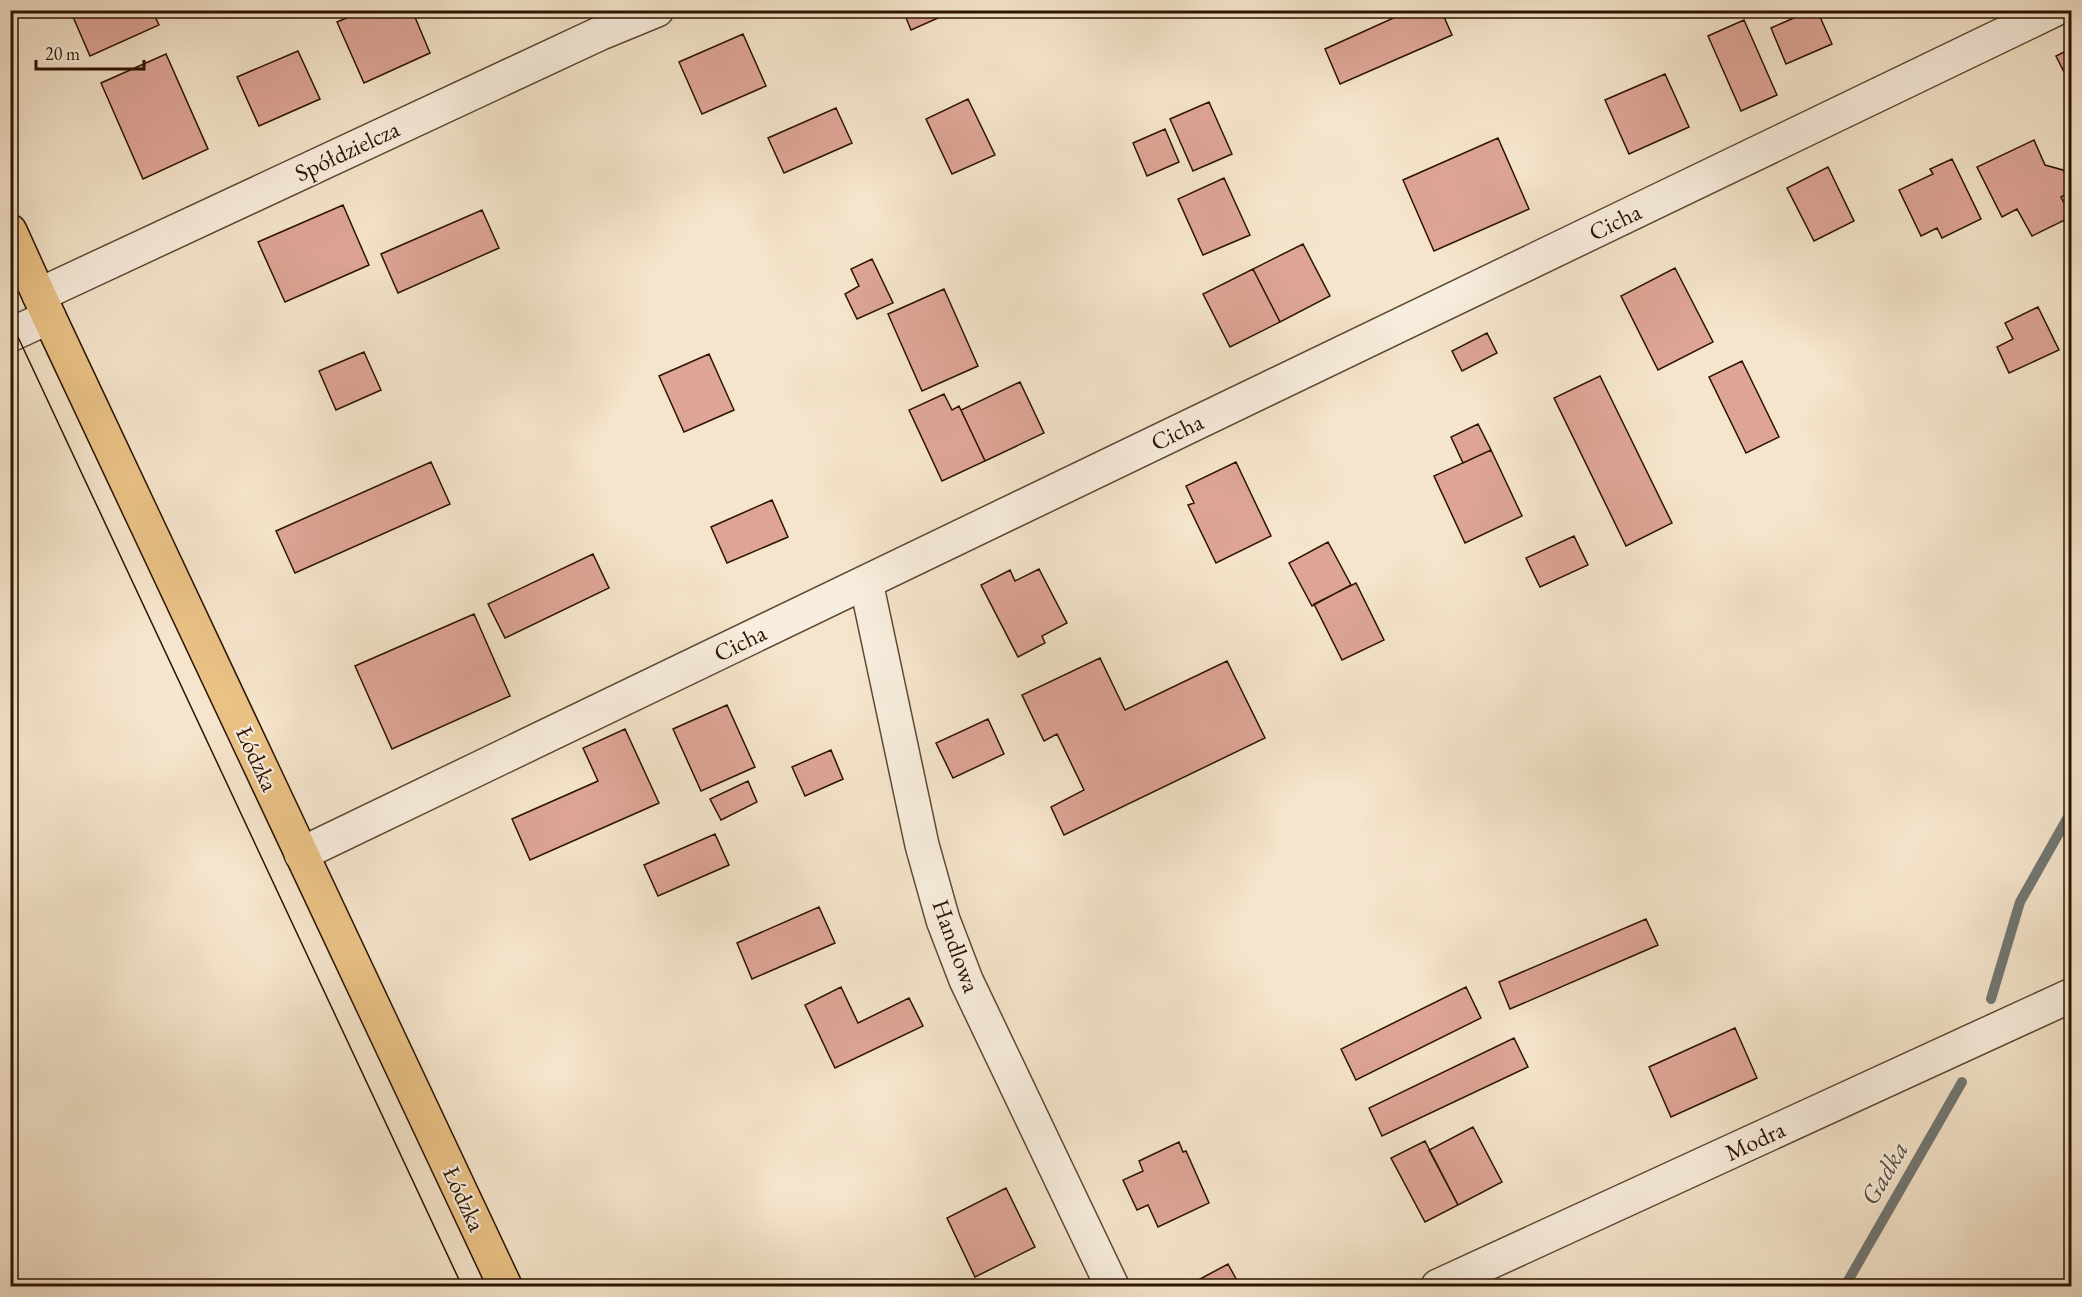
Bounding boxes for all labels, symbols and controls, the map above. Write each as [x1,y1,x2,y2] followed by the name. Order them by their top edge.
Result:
[36,33,144,71] scale bar
[45,42,80,65] text: 20 m
[290,113,404,188] street label: Spółdzielcza
[1583,195,1647,247] street label: Cicha
[1145,405,1209,457] street label: Cicha
[708,616,772,668] street label: Cicha
[229,721,286,797] street label: Łódzka
[925,895,988,997] street label: Handlowa
[1720,1113,1790,1168] street label: Modra
[1852,1135,1916,1211] water label: Gadka
[436,1161,493,1237] street label: Łódzka

